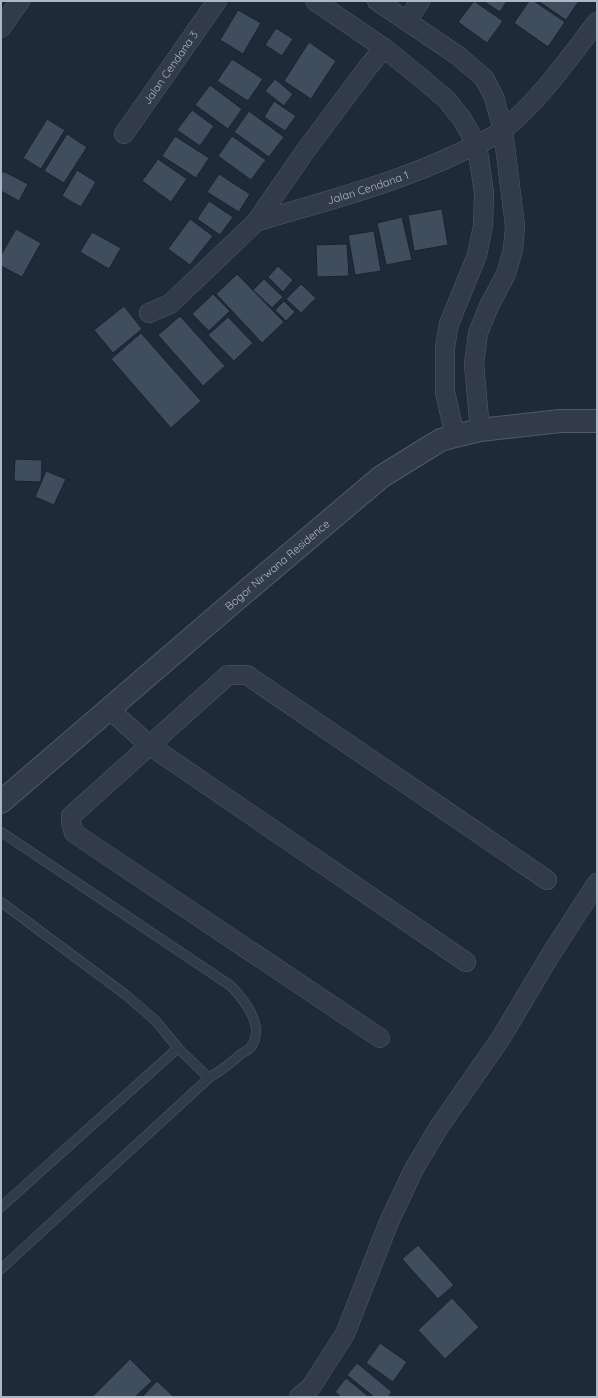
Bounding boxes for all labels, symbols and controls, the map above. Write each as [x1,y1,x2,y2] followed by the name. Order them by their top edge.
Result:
[140,28,201,107] street label: Jalan Cendana 3
[325,168,411,207] street label: Jalan Cendana 1
[222,517,332,613] street label: Bogor Nirwana Residence

